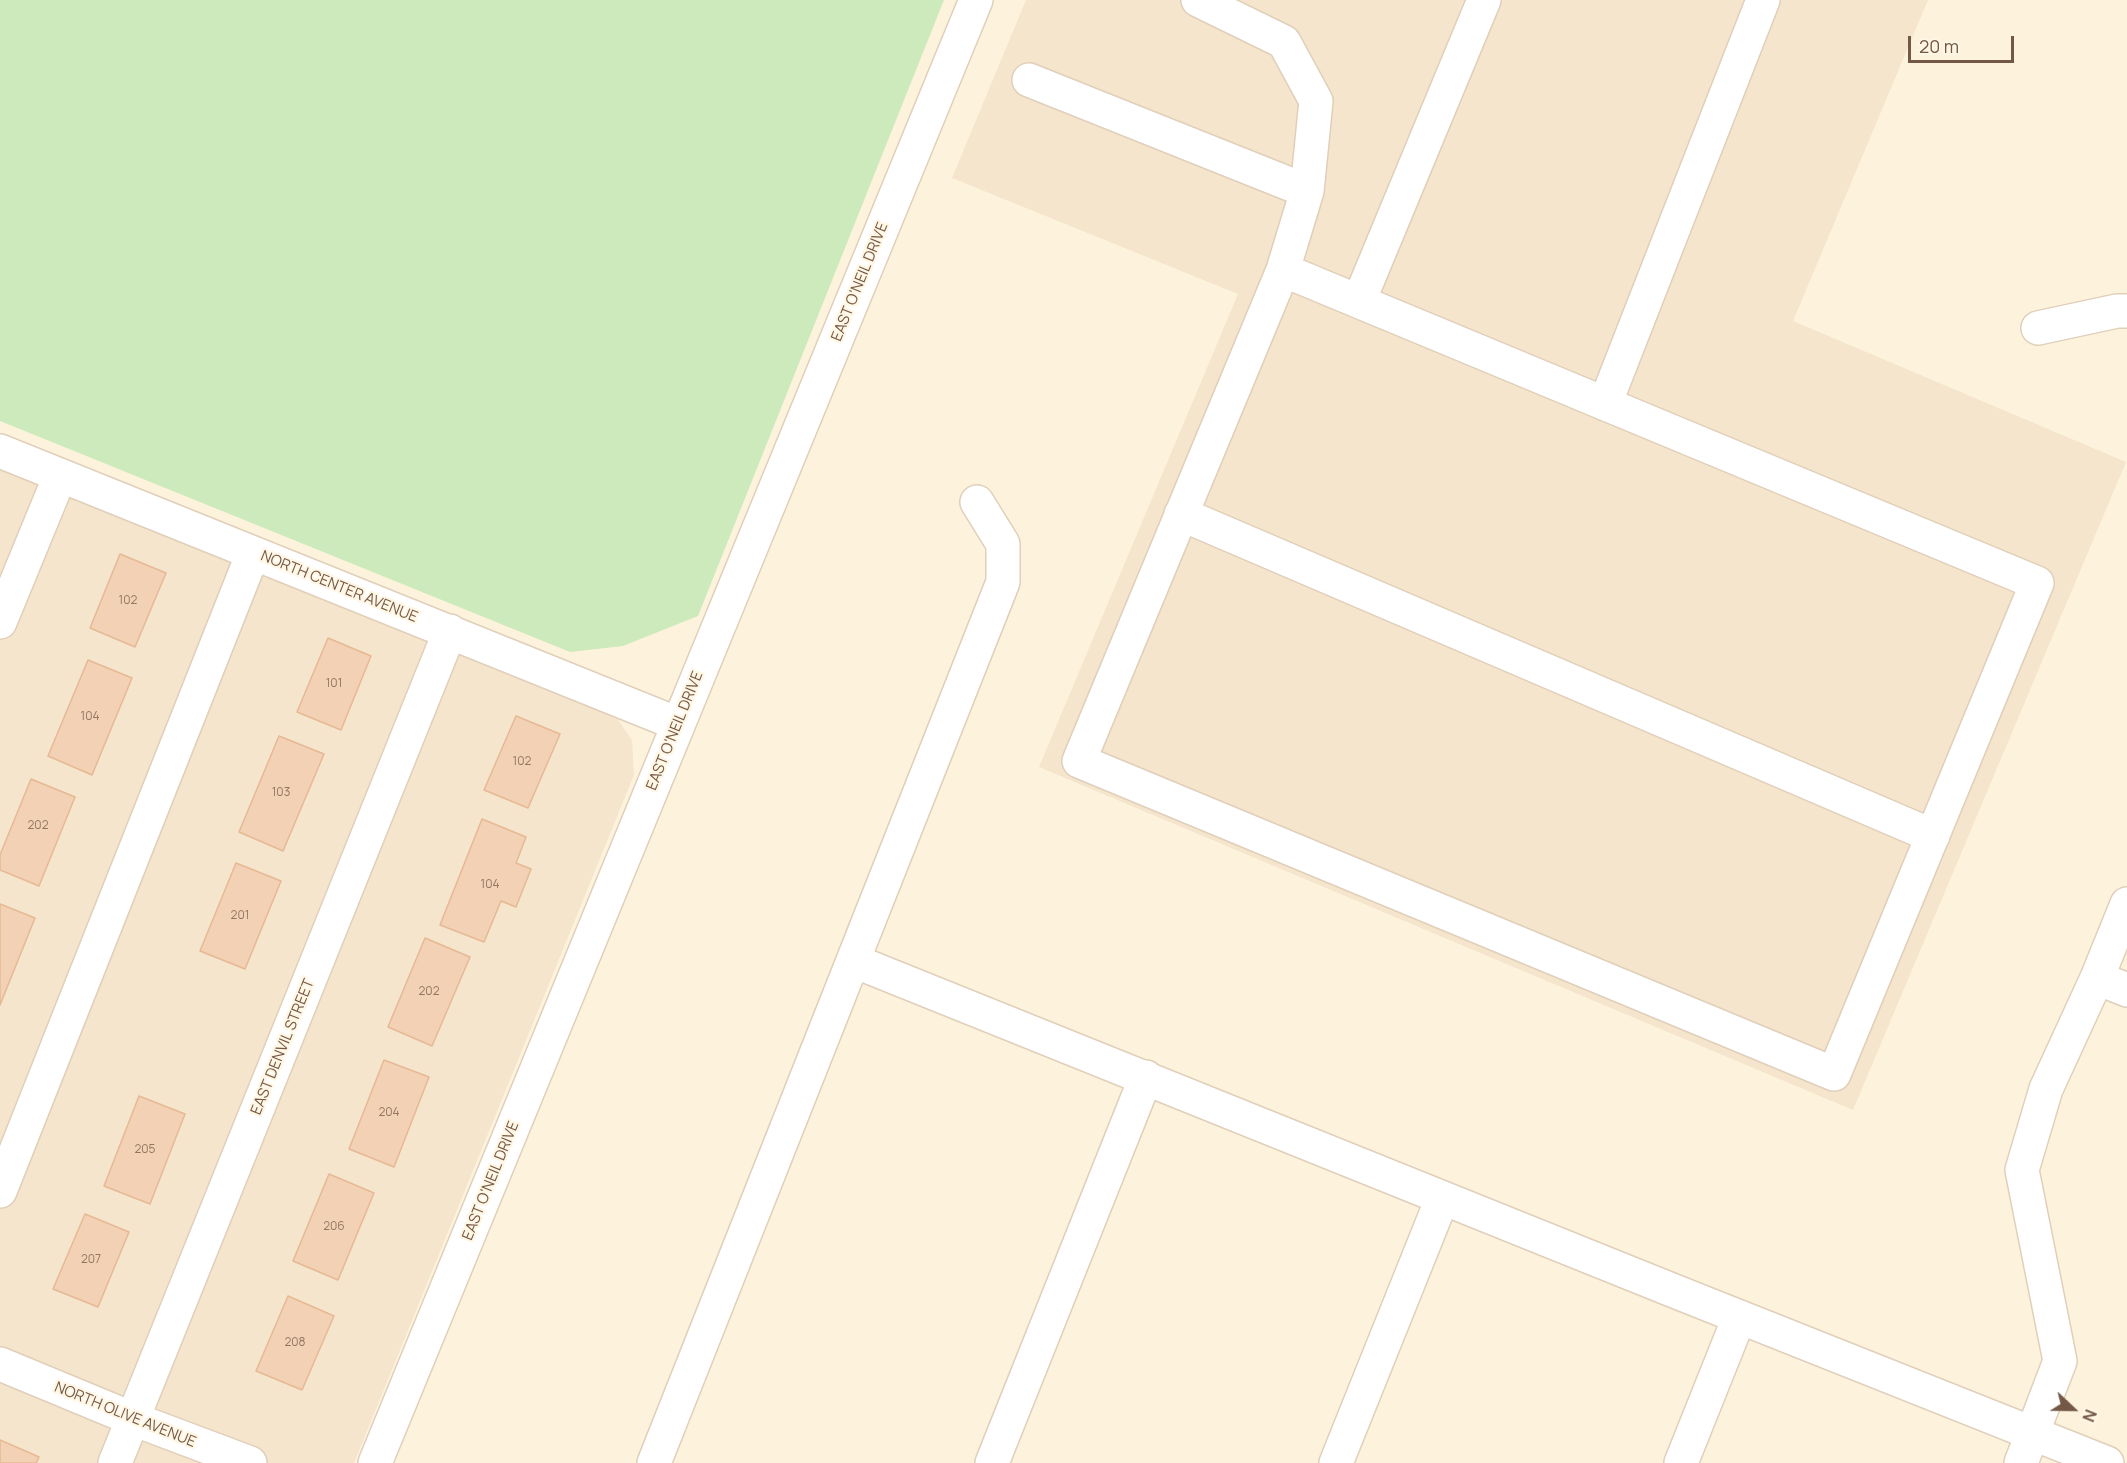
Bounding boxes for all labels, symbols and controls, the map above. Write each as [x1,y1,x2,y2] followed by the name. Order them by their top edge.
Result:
[1911,24,2018,62] scale bar
[1919,34,1959,58] text: 20 m
[828,220,892,344] street label: EAST O'NEIL DRIVE
[258,547,420,627] street label: NORTH CENTER AVENUE
[119,594,137,608] house number: 102
[643,669,707,793] street label: EAST O'NEIL DRIVE
[326,677,342,691] house number: 101
[80,710,100,724] house number: 104
[513,755,531,769] house number: 102
[272,786,290,800] house number: 103
[28,819,48,833] house number: 202
[480,878,500,892] house number: 104
[231,909,249,923] house number: 201
[248,977,318,1117] street label: EAST DENVIL STREET
[419,985,439,999] house number: 202
[378,1106,400,1120] house number: 204
[459,1119,523,1243] street label: EAST O'NEIL DRIVE
[134,1143,156,1157] house number: 205
[323,1220,345,1234] house number: 206
[81,1253,101,1267] house number: 207
[284,1336,306,1350] house number: 208
[52,1378,198,1452] street label: NORTH OLIVE AVENUE
[2043,1379,2103,1439] north arrow
[2077,1406,2102,1425] text: N

